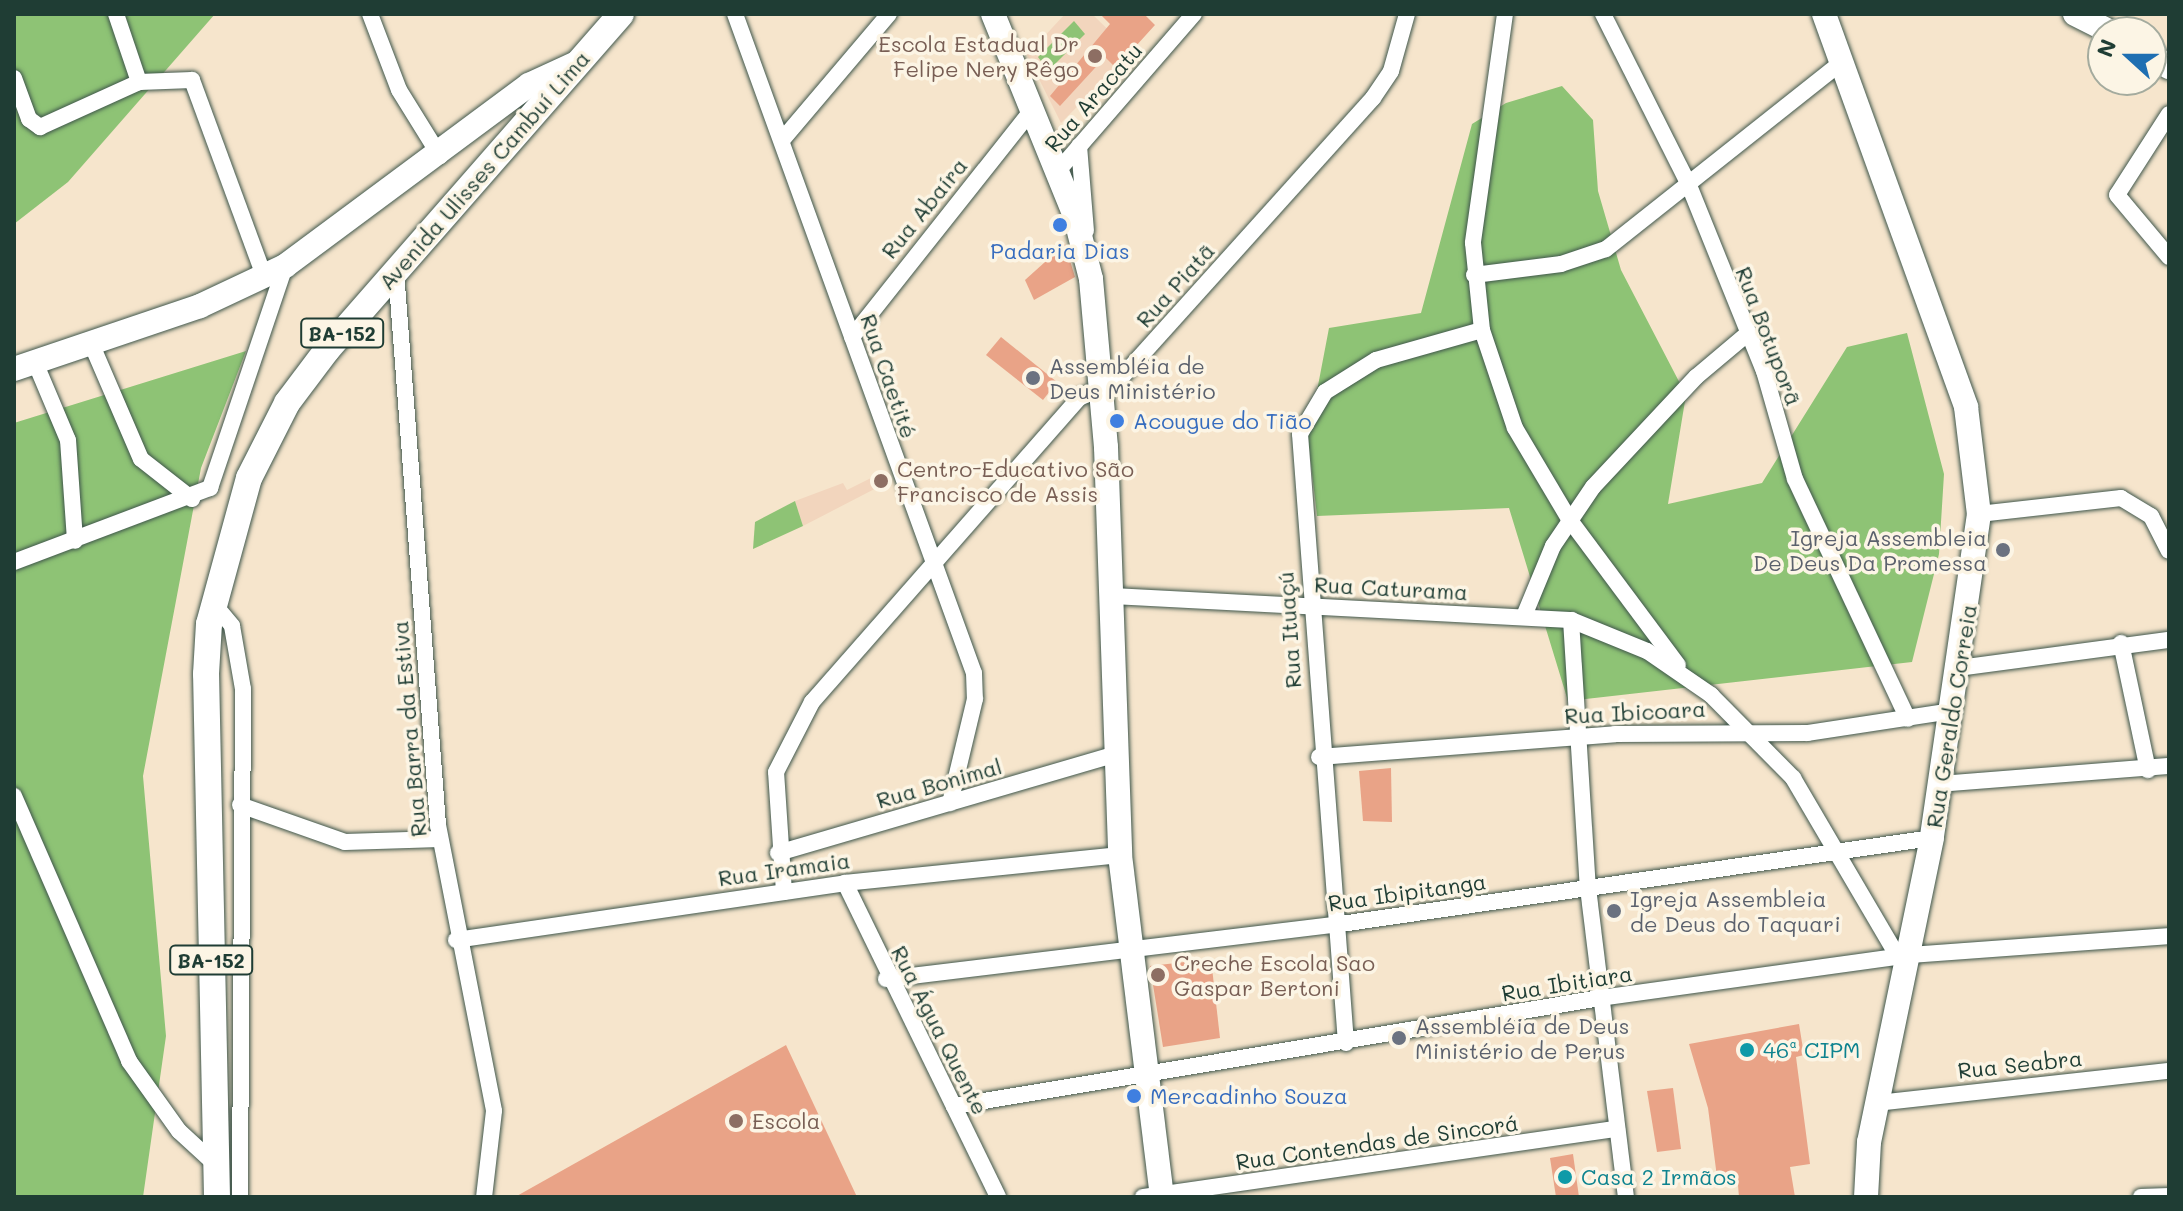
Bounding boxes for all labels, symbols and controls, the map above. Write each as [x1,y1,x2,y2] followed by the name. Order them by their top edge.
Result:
[2087,16,2167,96] north arrow
[878,30,1079,82] place label: Escola Estadual Dr Felipe Nery Rêgo
[2089,35,2123,61] text: N
[1039,37,1147,157] street label: Rua Aracatu
[373,45,595,295] street label: Avenida Ulisses Cambuí Lima
[1086,47,1104,65] marker: Escola Estadual Dr Felipe Nery Rêgo
[876,152,972,264] street label: Rua Abaíra
[1051,216,1069,234] marker: Padaria Dias
[1130,237,1220,333] street label: Rua Piatã
[990,238,1130,264] place label: Padaria Dias
[1730,263,1808,409] street label: Rua Botuporã
[855,310,923,442] street label: Rua Caetité
[300,317,384,349] road number: BA-152
[1049,352,1215,404] place label: Assembléia de Deus Ministério
[1024,369,1042,387] marker: Assembléia de Deus Ministério
[1133,408,1311,434] place label: Acougue do Tião
[1108,412,1126,430] marker: Acougue do Tião
[897,455,1134,506] place label: Centro-Educativo São Francisco de Assis
[872,472,890,490] marker: Centro-Educativo São Francisco de Assis
[1753,524,1987,576] place label: Igreja Assembleia De Deus Da Promessa
[1994,541,2012,559] marker: Igreja Assembleia De Deus Da Promessa
[1272,571,1306,689] street label: Rua Ituaçú
[1313,571,1469,605] street label: Rua Caturama
[1920,602,1982,830] street label: Rua Geraldo Correia
[386,620,432,838] street label: Rua Barra da Estiva
[1564,695,1706,729] street label: Rua Ibicoara
[873,752,1005,814] street label: Rua Bonimal
[716,847,852,891] street label: Rua Iramaia
[1326,868,1488,916] street label: Rua Ibipitanga
[1630,885,1841,936] place label: Igreja Assembleia de Deus do Taquari
[1605,902,1623,920] marker: Igreja Assembleia de Deus do Taquari
[886,941,994,1119] street label: Rua Água Quente
[169,944,253,976] road number: BA-152
[1174,949,1375,1000] place label: Creche Escola Sao Gaspar Bertoni
[1500,960,1634,1006] street label: Rua Ibitiara
[1149,966,1167,984] marker: Creche Escola Sao Gaspar Bertoni
[1415,1012,1629,1064] place label: Assembléia de Deus Ministério de Perus
[1390,1029,1408,1047] marker: Assembléia de Deus Ministério de Perus
[1763,1037,1860,1063] place label: 46ª CIPM
[1738,1041,1756,1059] marker: 46ª CIPM
[1956,1044,2084,1084] street label: Rua Seabra
[1150,1083,1348,1109] place label: Mercadinho Souza
[1125,1087,1143,1105] marker: Mercadinho Souza
[752,1108,821,1134] place label: Escola
[1234,1109,1520,1175] street label: Rua Contendas de Sincorá
[727,1112,745,1130] marker: Escola
[1581,1164,1737,1190] place label: Casa 2 Irmãos
[1556,1168,1574,1186] marker: Casa 2 Irmãos

